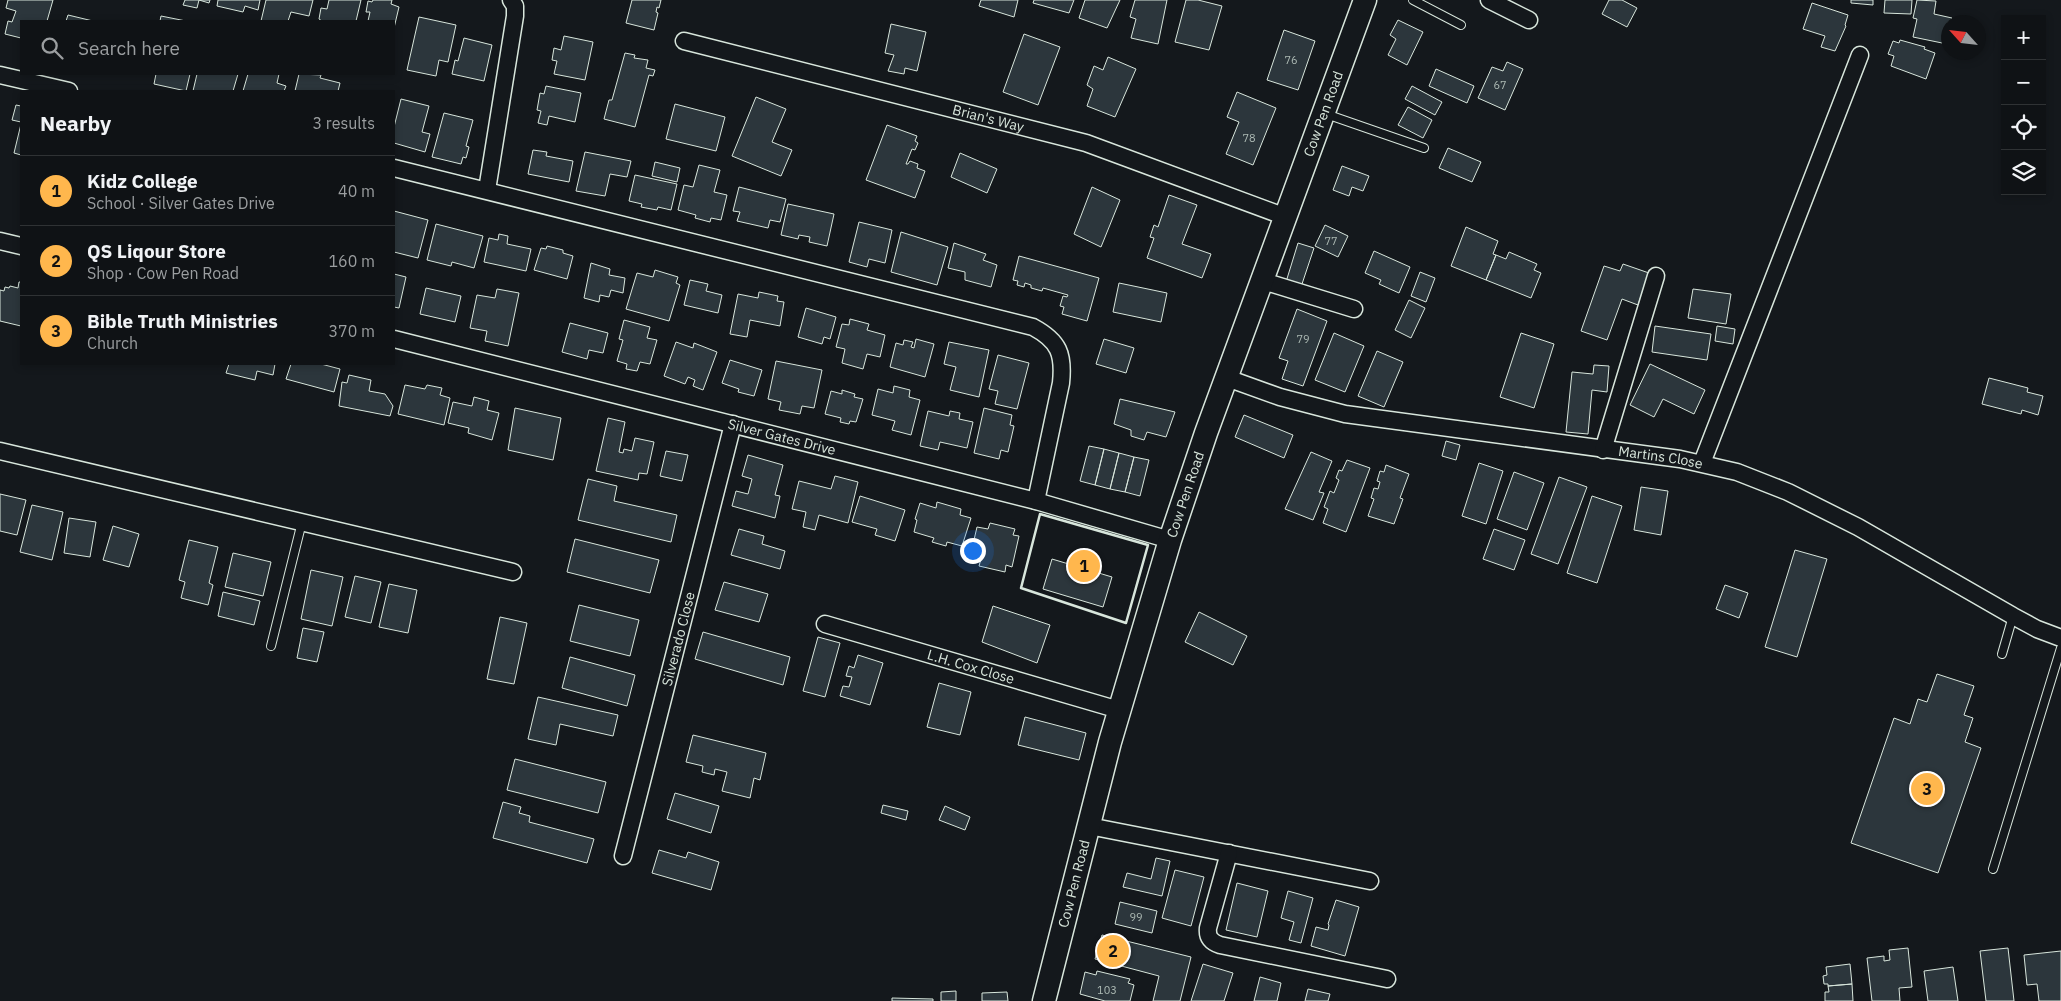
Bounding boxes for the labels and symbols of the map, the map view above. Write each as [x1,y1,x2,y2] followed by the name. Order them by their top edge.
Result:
[1941,15,1986,60] north arrow
[1284,53,1298,67] house number: 76
[1299,68,1347,159] street label: Cow Pen Road
[1493,78,1507,92] house number: 67
[951,100,1026,136] street label: Brian's Way
[1242,131,1256,145] house number: 78
[1324,234,1338,248] house number: 77
[1296,332,1310,346] house number: 79
[726,415,838,459] street label: Silver Gates Drive
[1617,442,1705,473] street label: Martins Close
[1162,449,1208,540] street label: Cow Pen Road
[960,538,986,564] your location
[1068,547,1100,585] pin: 1
[658,590,699,688] street label: Silverado Close
[925,645,1017,688] street label: L.H. Cox Close
[1911,770,1943,808] pin: 3
[1054,838,1094,930] street label: Cow Pen Road
[1129,910,1143,924] house number: 99
[1097,932,1129,970] pin: 2
[1097,983,1117,997] house number: 103

